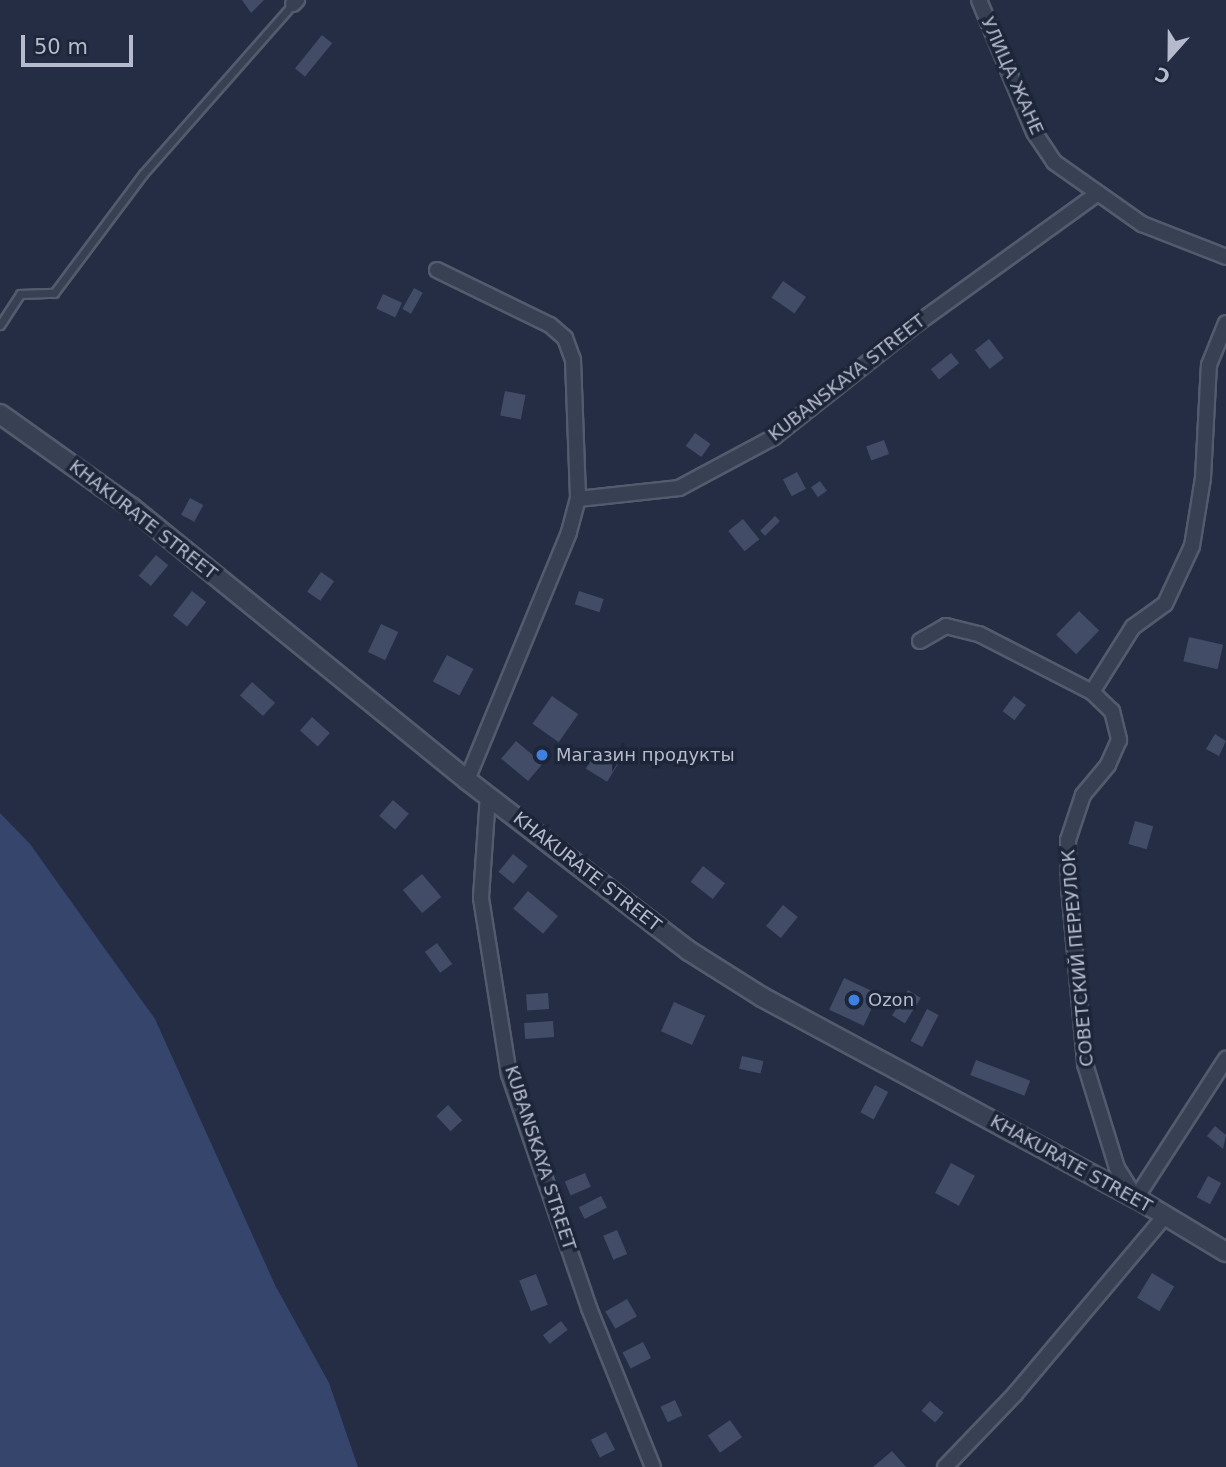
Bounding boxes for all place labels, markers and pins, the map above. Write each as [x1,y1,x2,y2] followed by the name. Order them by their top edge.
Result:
[556,744,735,766] place label: Магазин продукты
[534,747,550,763] marker: Магазин продукты
[868,989,914,1011] place label: Ozon
[846,992,862,1008] marker: Ozon

